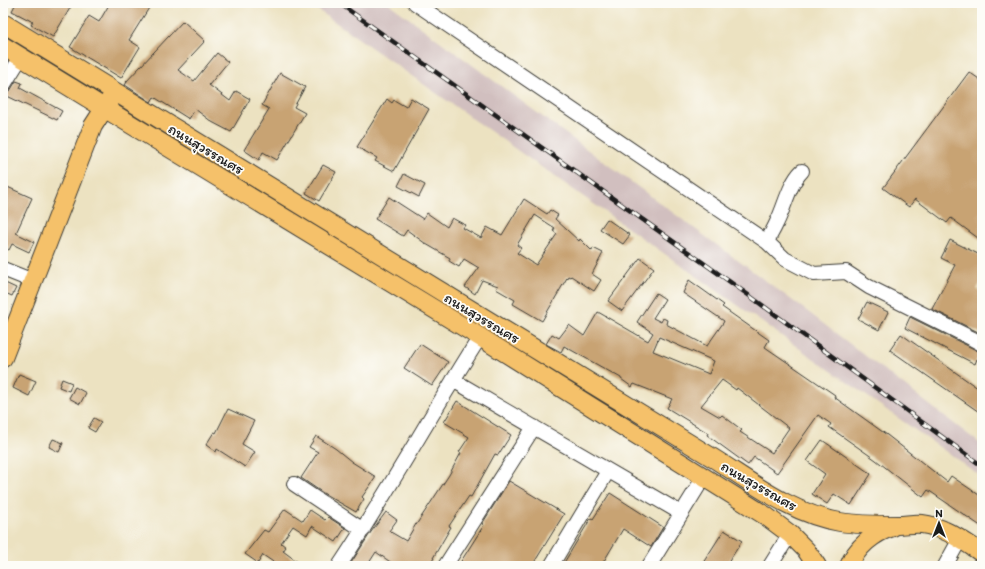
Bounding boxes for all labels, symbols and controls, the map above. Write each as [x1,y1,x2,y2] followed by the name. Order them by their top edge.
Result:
[164,119,247,179] street label: ถนนสุวรรณศร
[440,288,523,348] street label: ถนนสุวรรณศร
[717,457,800,516] street label: ถนนสุวรรณศร
[919,503,959,543] north arrow
[935,507,943,520] text: N

